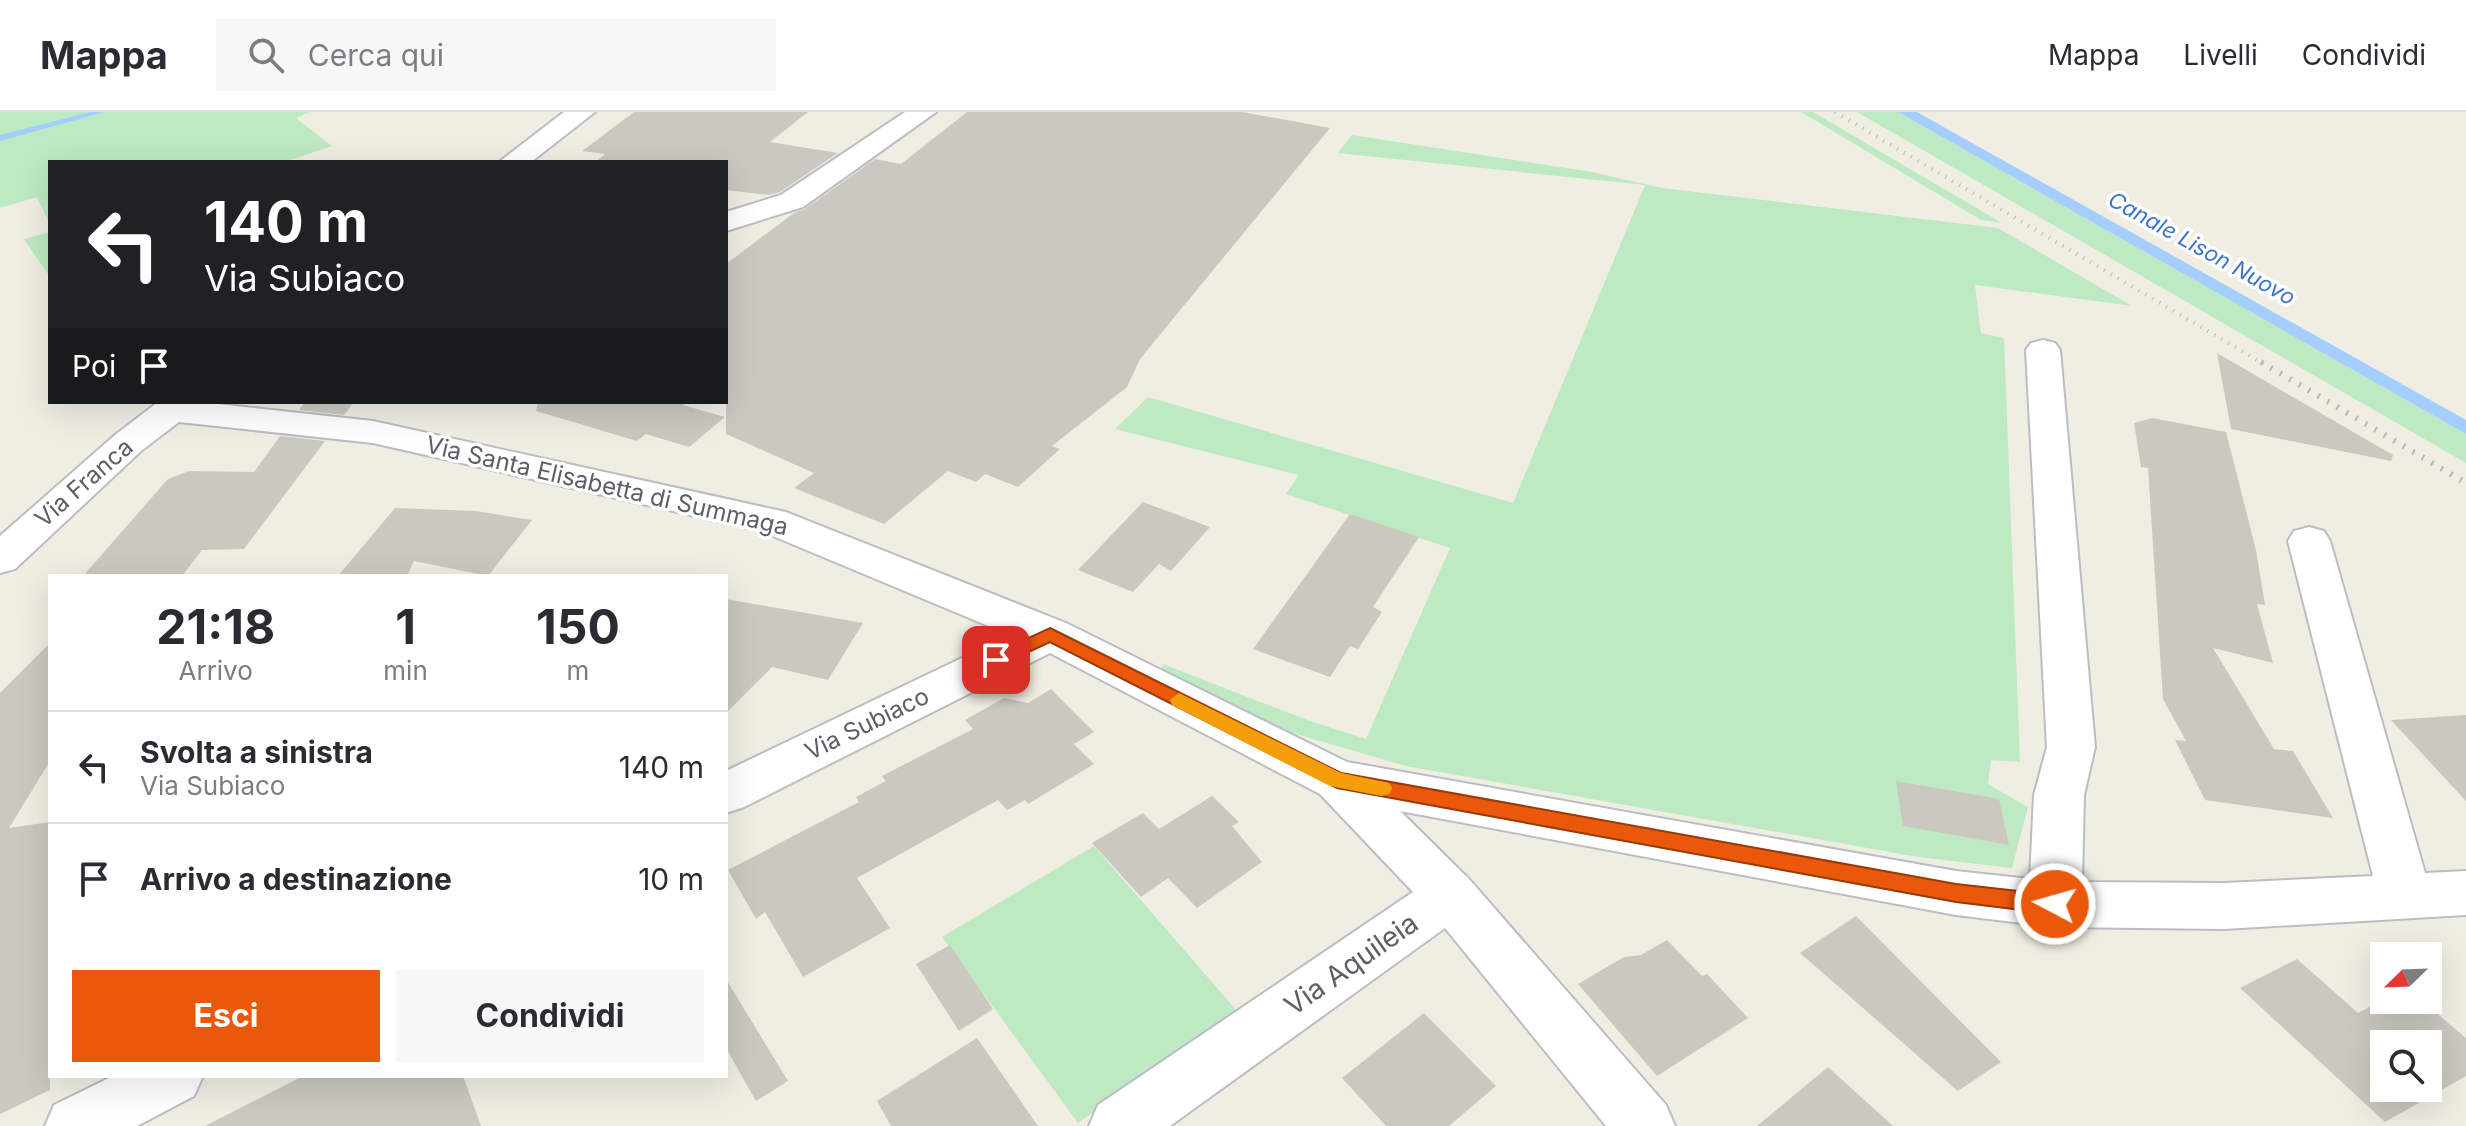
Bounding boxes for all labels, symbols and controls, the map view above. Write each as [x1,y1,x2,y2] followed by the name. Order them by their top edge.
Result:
[216,19,776,91] search box
[40,32,168,78] text: Mappa
[244,33,288,77] icon: search
[308,37,444,73] text: Cerca qui
[2048,38,2139,72] text: Mappa
[2183,38,2258,72] text: Livelli
[2302,38,2426,72] text: Condividi
[2104,186,2300,310] water label: Canale Lison Nuovo
[204,188,368,256] text: 140 m
[72,192,176,296] icon: left
[204,256,405,300] text: Via Subiaco
[132,344,176,388] icon: arrive
[72,348,116,384] text: Poi
[423,430,791,541] street label: Via Santa Elisabetta di Summaga
[29,432,139,533] street label: Via Franca
[156,597,275,656] text: 21:18
[395,597,416,656] text: 1
[536,597,620,656] text: 150
[962,626,1030,694] pin
[974,638,1018,682] icon: arrive
[179,655,253,686] text: Arrivo
[383,655,428,686] text: min
[566,655,589,686] text: m
[800,681,933,766] street label: Via Subiaco
[140,734,373,770] text: Svolta a sinistra
[72,745,116,789] icon: left
[619,749,704,785] text: 140 m
[140,770,285,801] text: Via Subiaco
[72,857,116,901] icon: arrive
[140,861,452,897] text: Arrivo a destinazione
[638,861,704,897] text: 10 m
[2013,862,2097,946] position arrow
[1278,906,1424,1022] street label: Via Aquileia
[2370,942,2442,1014] north arrow
[2370,942,2442,1102] map controls
[72,970,380,1062] button: Esci
[396,970,704,1062] button: Condividi
[2370,1030,2442,1102] button: search

